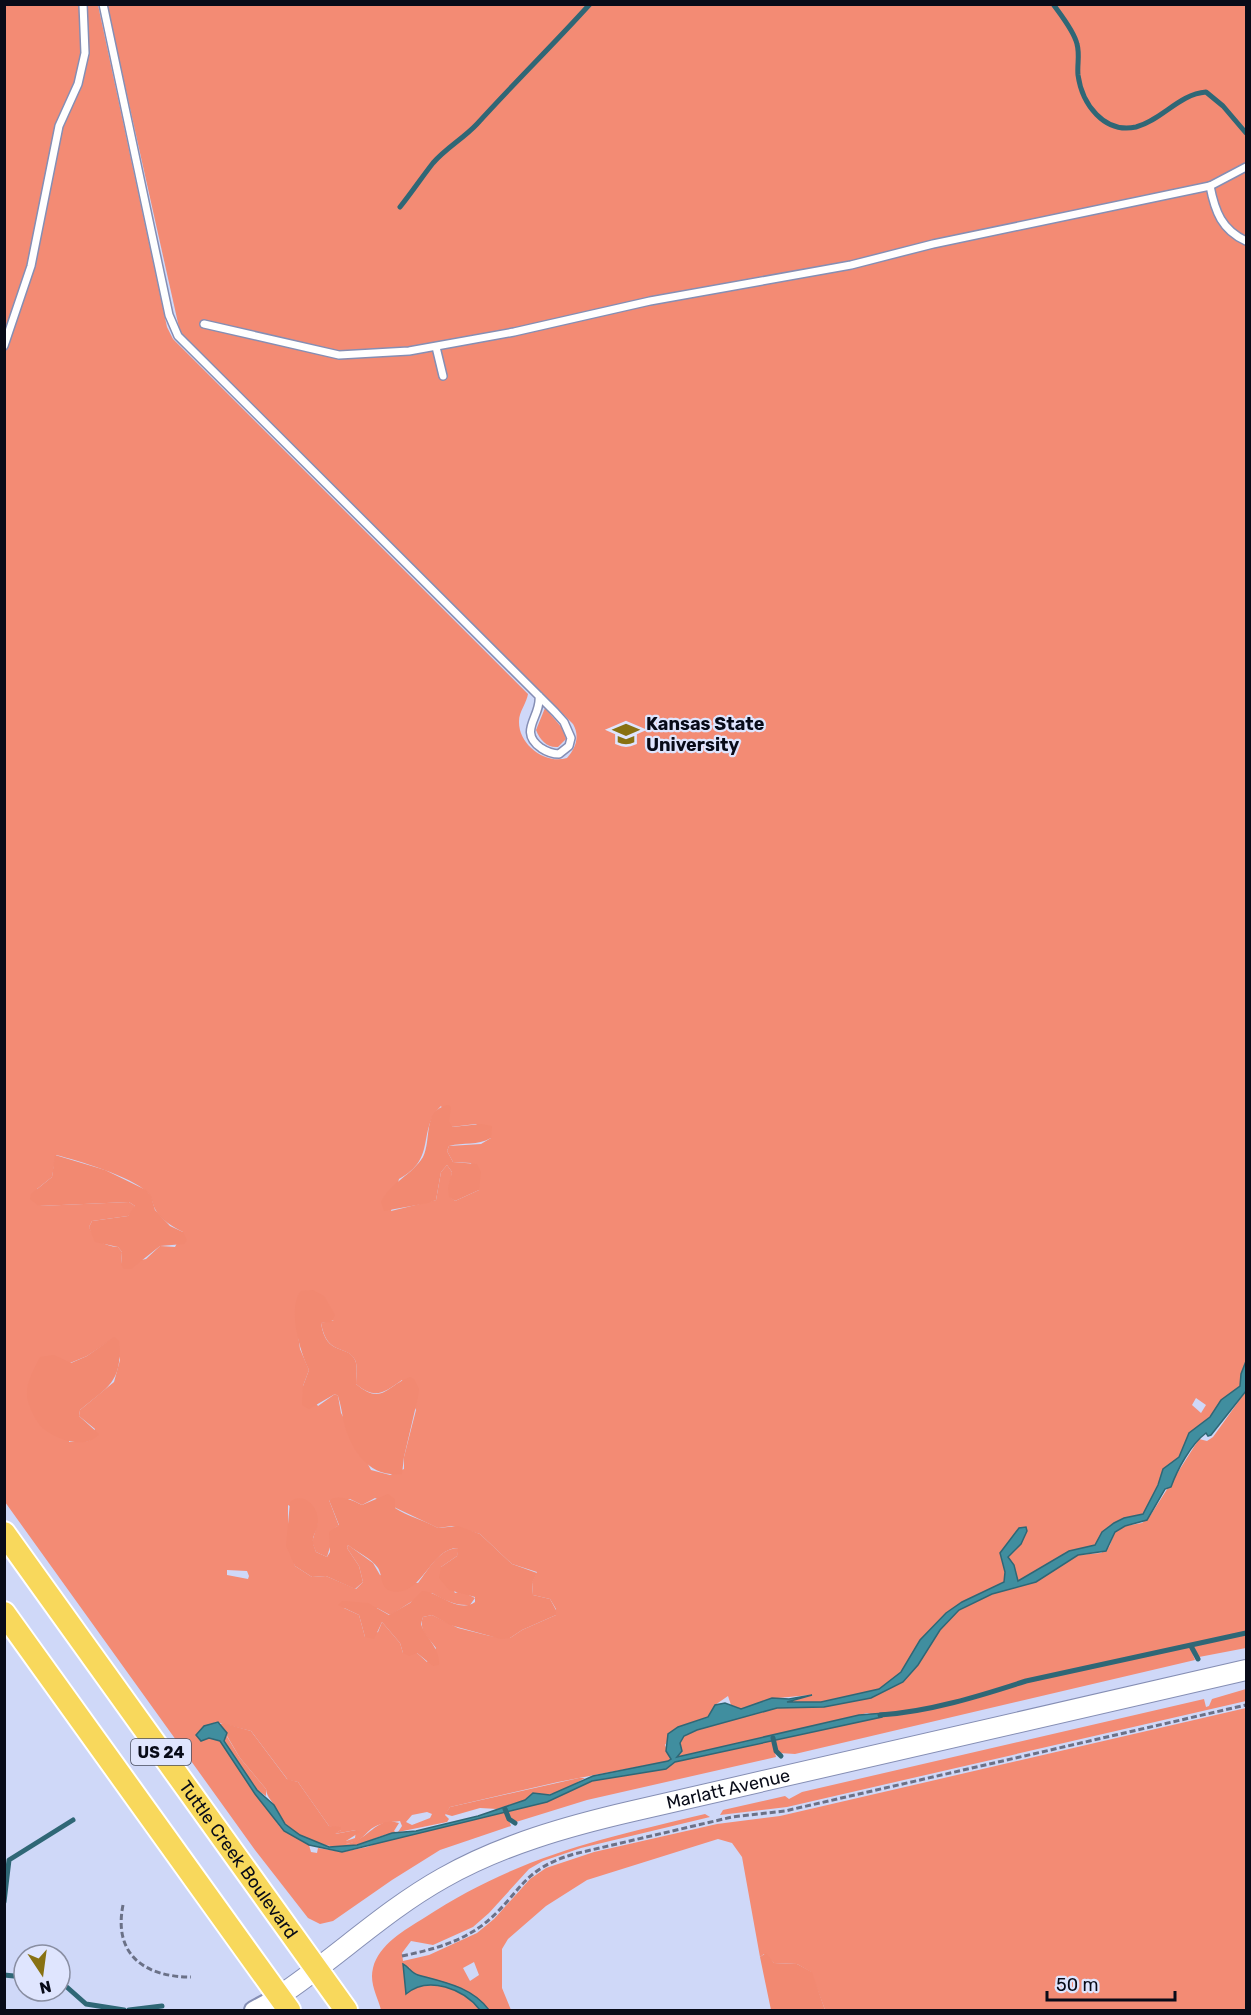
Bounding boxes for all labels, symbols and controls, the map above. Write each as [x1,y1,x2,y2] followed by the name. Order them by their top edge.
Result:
[646,713,765,756] place label: Kansas State University
[611,719,641,749] school or university icon: Kansas State University
[131,1739,191,1765] road number: US 24
[664,1764,792,1814] street label: Marlatt Avenue
[174,1776,302,1943] street label: Tuttle Creek Boulevard
[12,1943,72,2003] north arrow
[1047,1964,1174,2002] scale bar
[1056,1974,1099,1996] text: 50 m
[38,1977,53,1998] text: N

